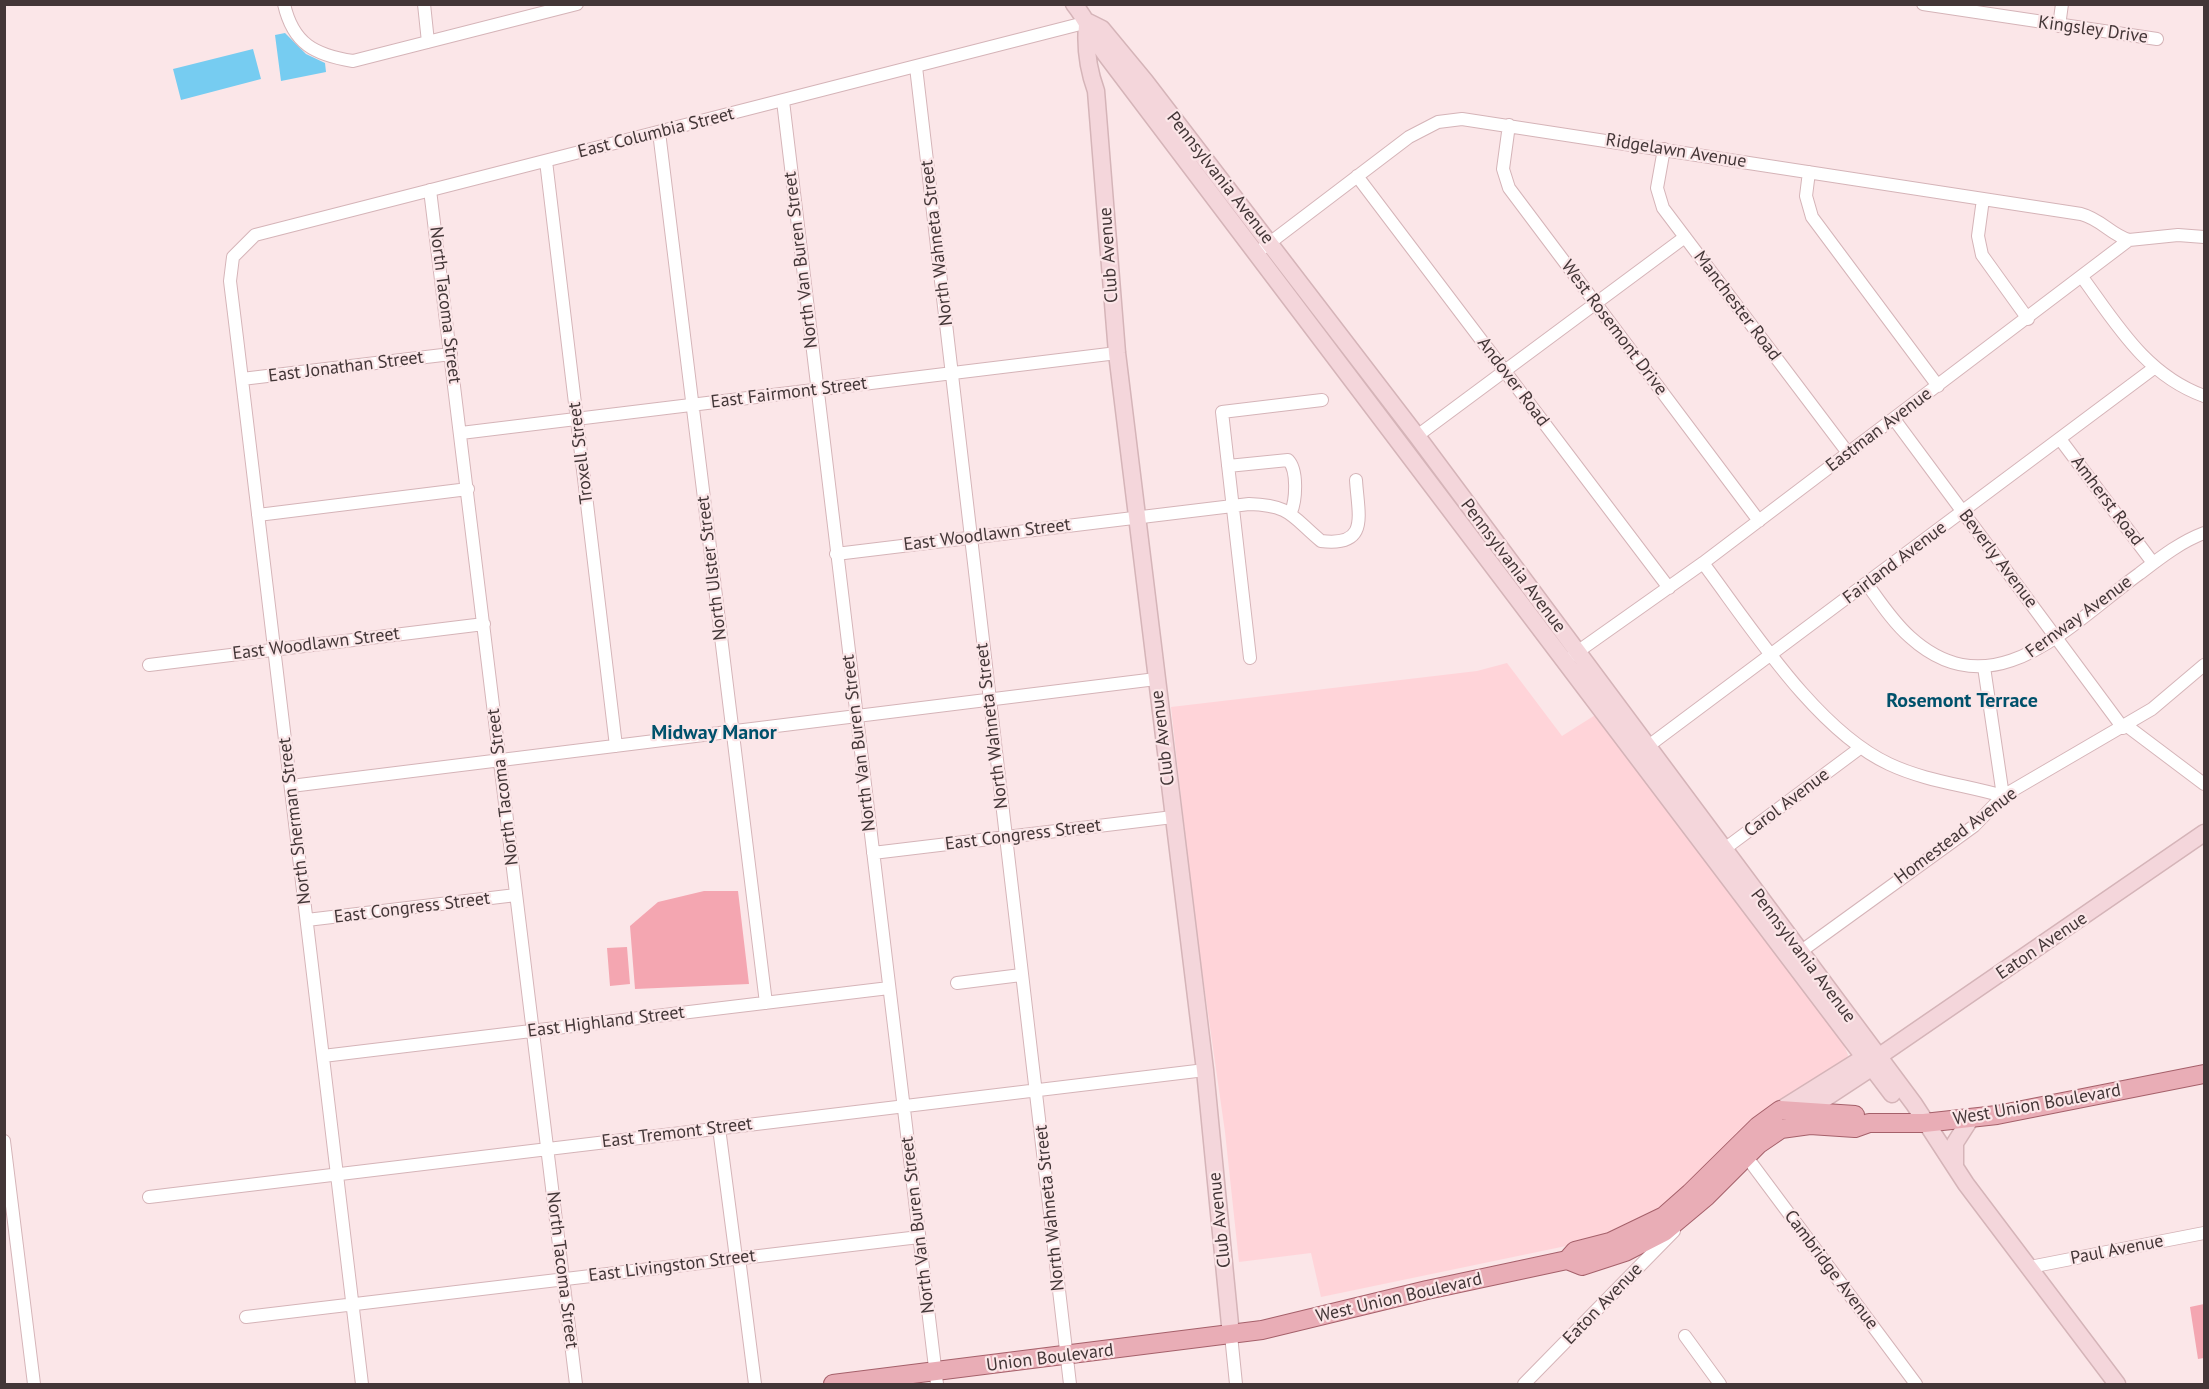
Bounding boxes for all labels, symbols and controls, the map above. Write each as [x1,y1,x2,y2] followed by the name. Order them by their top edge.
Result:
[2037,12,2149,48] street label: Kingsley Drive
[576,103,736,163] street label: East Columbia Street
[1162,108,1278,248] street label: Pennsylvania Avenue
[1604,129,1748,173] street label: Ridgelawn Avenue
[916,159,958,327] street label: North Wahneta Street
[779,170,823,350] street label: North Van Buren Street
[1095,206,1123,304] street label: Club Avenue
[425,225,465,385] street label: North Tacoma Street
[1689,247,1785,365] street label: Manchester Road
[1556,256,1672,400] street label: West Rosemont Drive
[1472,333,1554,431] street label: Andover Road
[267,347,425,387] street label: East Jonathan Street
[710,373,868,413] street label: East Fairmont Street
[1822,383,1936,477] street label: Eastman Avenue
[564,401,598,505] street label: Troxell Street
[2066,452,2148,550] street label: Amherst Road
[692,494,732,642] street label: North Ulster Street
[1456,495,1570,637] street label: Pennsylvania Avenue
[1954,506,2042,612] street label: Beverly Avenue
[902,514,1072,556] street label: East Woodlawn Street
[1839,517,1951,609] street label: Fairland Avenue
[2022,571,2136,663] street label: Fernway Avenue
[231,623,401,665] street label: East Woodlawn Street
[971,642,1013,810] street label: North Wahneta Street
[837,653,881,833] street label: North Van Buren Street
[1146,689,1180,787] street label: Club Avenue
[1886,689,2038,713] district label: Rosemont Terrace
[483,707,523,867] street label: North Tacoma Street
[651,721,777,745] district label: Midway Manor
[274,736,316,906] street label: North Sherman Street
[1740,764,1834,842] street label: Carol Avenue
[1890,783,2022,889] street label: Homestead Avenue
[944,815,1102,855] street label: East Congress Street
[1746,885,1860,1027] street label: Pennsylvania Avenue
[333,888,491,928] street label: East Congress Street
[1992,908,2092,984] street label: Eaton Avenue
[526,1002,686,1042] street label: East Highland Street
[1952,1080,2122,1130] street label: West Union Boulevard
[601,1113,753,1153] street label: East Tremont Street
[1031,1124,1069,1292] street label: North Wahneta Street
[896,1135,940,1315] street label: North Van Buren Street
[1204,1171,1236,1269] street label: Club Avenue
[542,1190,582,1350] street label: North Tacoma Street
[1779,1206,1883,1334] street label: Cambridge Avenue
[2069,1230,2165,1270] street label: Paul Avenue
[587,1245,757,1287] street label: East Livingston Street
[1559,1259,1647,1349] street label: Eaton Avenue
[1314,1268,1484,1328] street label: West Union Boulevard
[985,1339,1115,1377] street label: Union Boulevard

